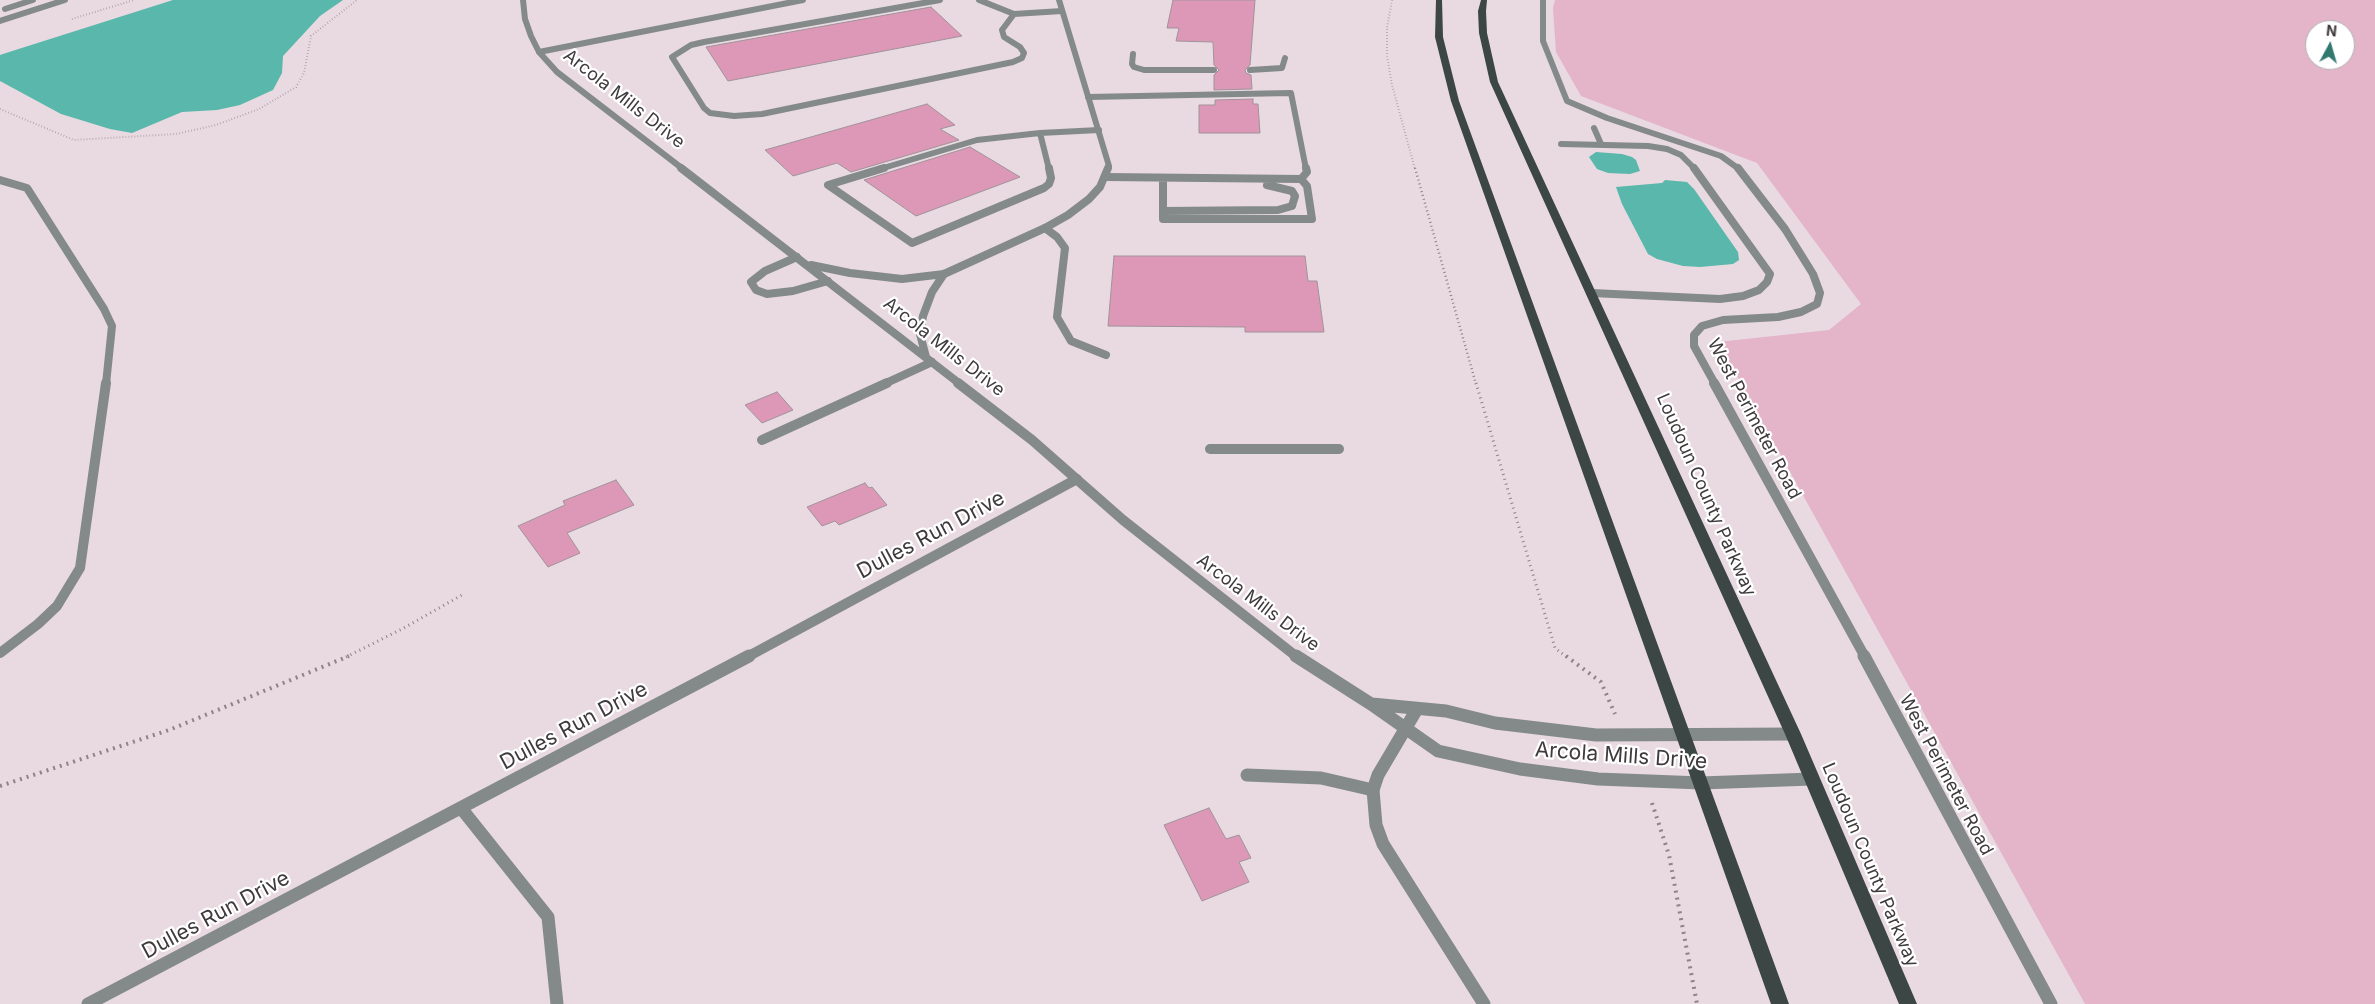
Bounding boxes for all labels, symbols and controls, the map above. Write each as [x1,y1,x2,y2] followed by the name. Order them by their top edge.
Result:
[2305,20,2355,70] north arrow
[2325,22,2338,40] text: N
[559,45,689,153] street label: Arcola Mills Drive
[879,293,1009,401] street label: Arcola Mills Drive
[1702,335,1806,503] street label: West Perimeter Road
[1651,390,1761,600] street label: Loudoun County Parkway
[853,486,1009,584] street label: Dulles Run Drive
[1192,550,1324,656] street label: Arcola Mills Drive
[496,677,652,775] street label: Dulles Run Drive
[1894,691,1998,859] street label: West Perimeter Road
[1534,737,1708,775] street label: Arcola Mills Drive
[1817,760,1923,970] street label: Loudoun County Parkway
[138,866,294,964] street label: Dulles Run Drive

